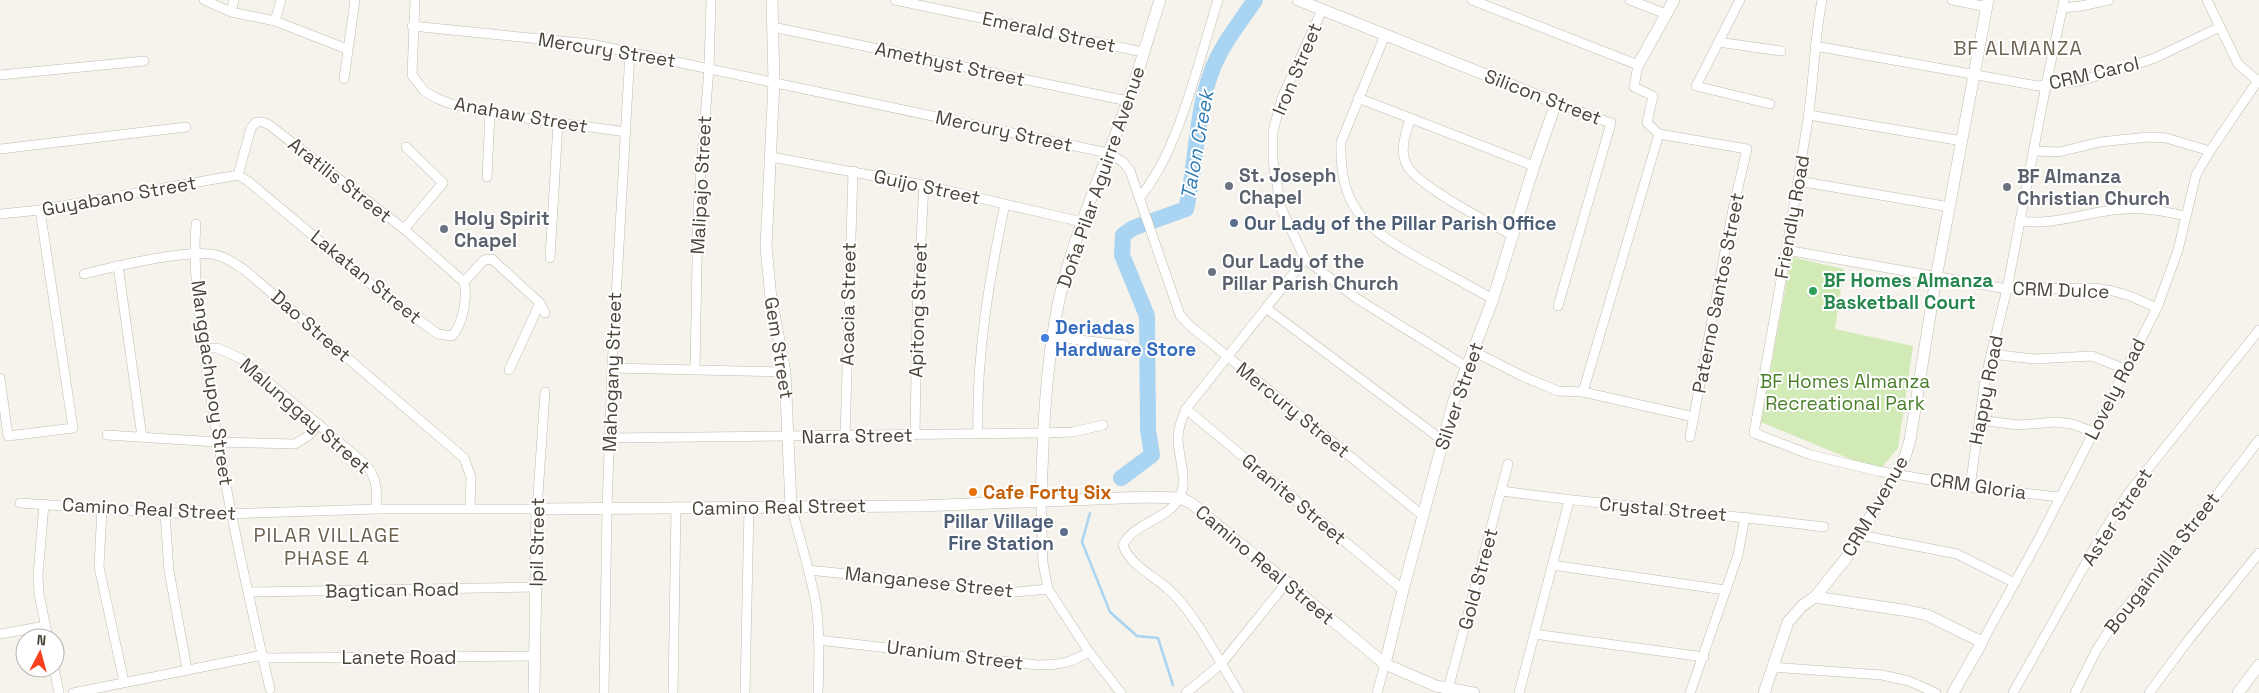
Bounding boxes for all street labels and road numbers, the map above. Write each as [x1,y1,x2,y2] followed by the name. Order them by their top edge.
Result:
[980,6,1118,58] street label: Emerald Street
[1266,19,1328,119] street label: Iron Street
[536,27,678,73] street label: Mercury Street
[873,36,1027,92] street label: Amethyst Street
[2046,50,2142,96] street label: CRM Carol
[1051,63,1151,291] street label: Doña Pilar Aguirre Avenue
[1481,63,1605,131] street label: Silicon Street
[452,91,590,139] street label: Anahaw Street
[933,104,1075,158] street label: Mercury Street
[685,115,717,255] street label: Malipajo Street
[283,132,397,228] street label: Aratilis Street
[1769,153,1815,281] street label: Friendly Road
[871,164,983,210] street label: Guijo Street
[40,170,198,222] street label: Guyabano Street
[1686,191,1750,395] street label: Paterno Santos Street
[305,225,427,329] street label: Lakatan Street
[834,242,862,366] street label: Acacia Street
[903,242,933,378] street label: Apitong Street
[2012,276,2110,304] street label: CRM Dulce
[185,279,239,487] street label: Manggachupoy Street
[266,284,356,368] street label: Dao Street
[597,292,627,452] street label: Mahogany Street
[759,295,799,401] street label: Gem Street
[1963,333,2009,447] street label: Happy Road
[2079,334,2151,444] street label: Lovely Road
[1429,339,1489,453] street label: Silver Street
[235,352,375,480] street label: Malunggay Street
[1231,356,1355,464] street label: Mercury Street
[801,423,913,449] street label: Narra Street
[1236,448,1352,550] street label: Granite Street
[1836,451,1914,561] street label: CRM Avenue
[2076,463,2158,571] street label: Aster Street
[1928,467,2028,505] street label: CRM Gloria
[2099,487,2225,639] street label: Bougainvilla Street
[1598,491,1728,527] street label: Crystal Street
[61,492,237,526] street label: Camino Real Street
[692,493,866,521] street label: Camino Real Street
[524,497,550,587] street label: Ipil Street
[1190,499,1340,631] street label: Camino Real Street
[1452,525,1504,633] street label: Gold Street
[844,561,1014,603] street label: Manganese Street
[325,576,459,604] street label: Bagtican Road
[885,634,1025,676] street label: Uranium Street
[342,645,457,670] street label: Lanete Road

